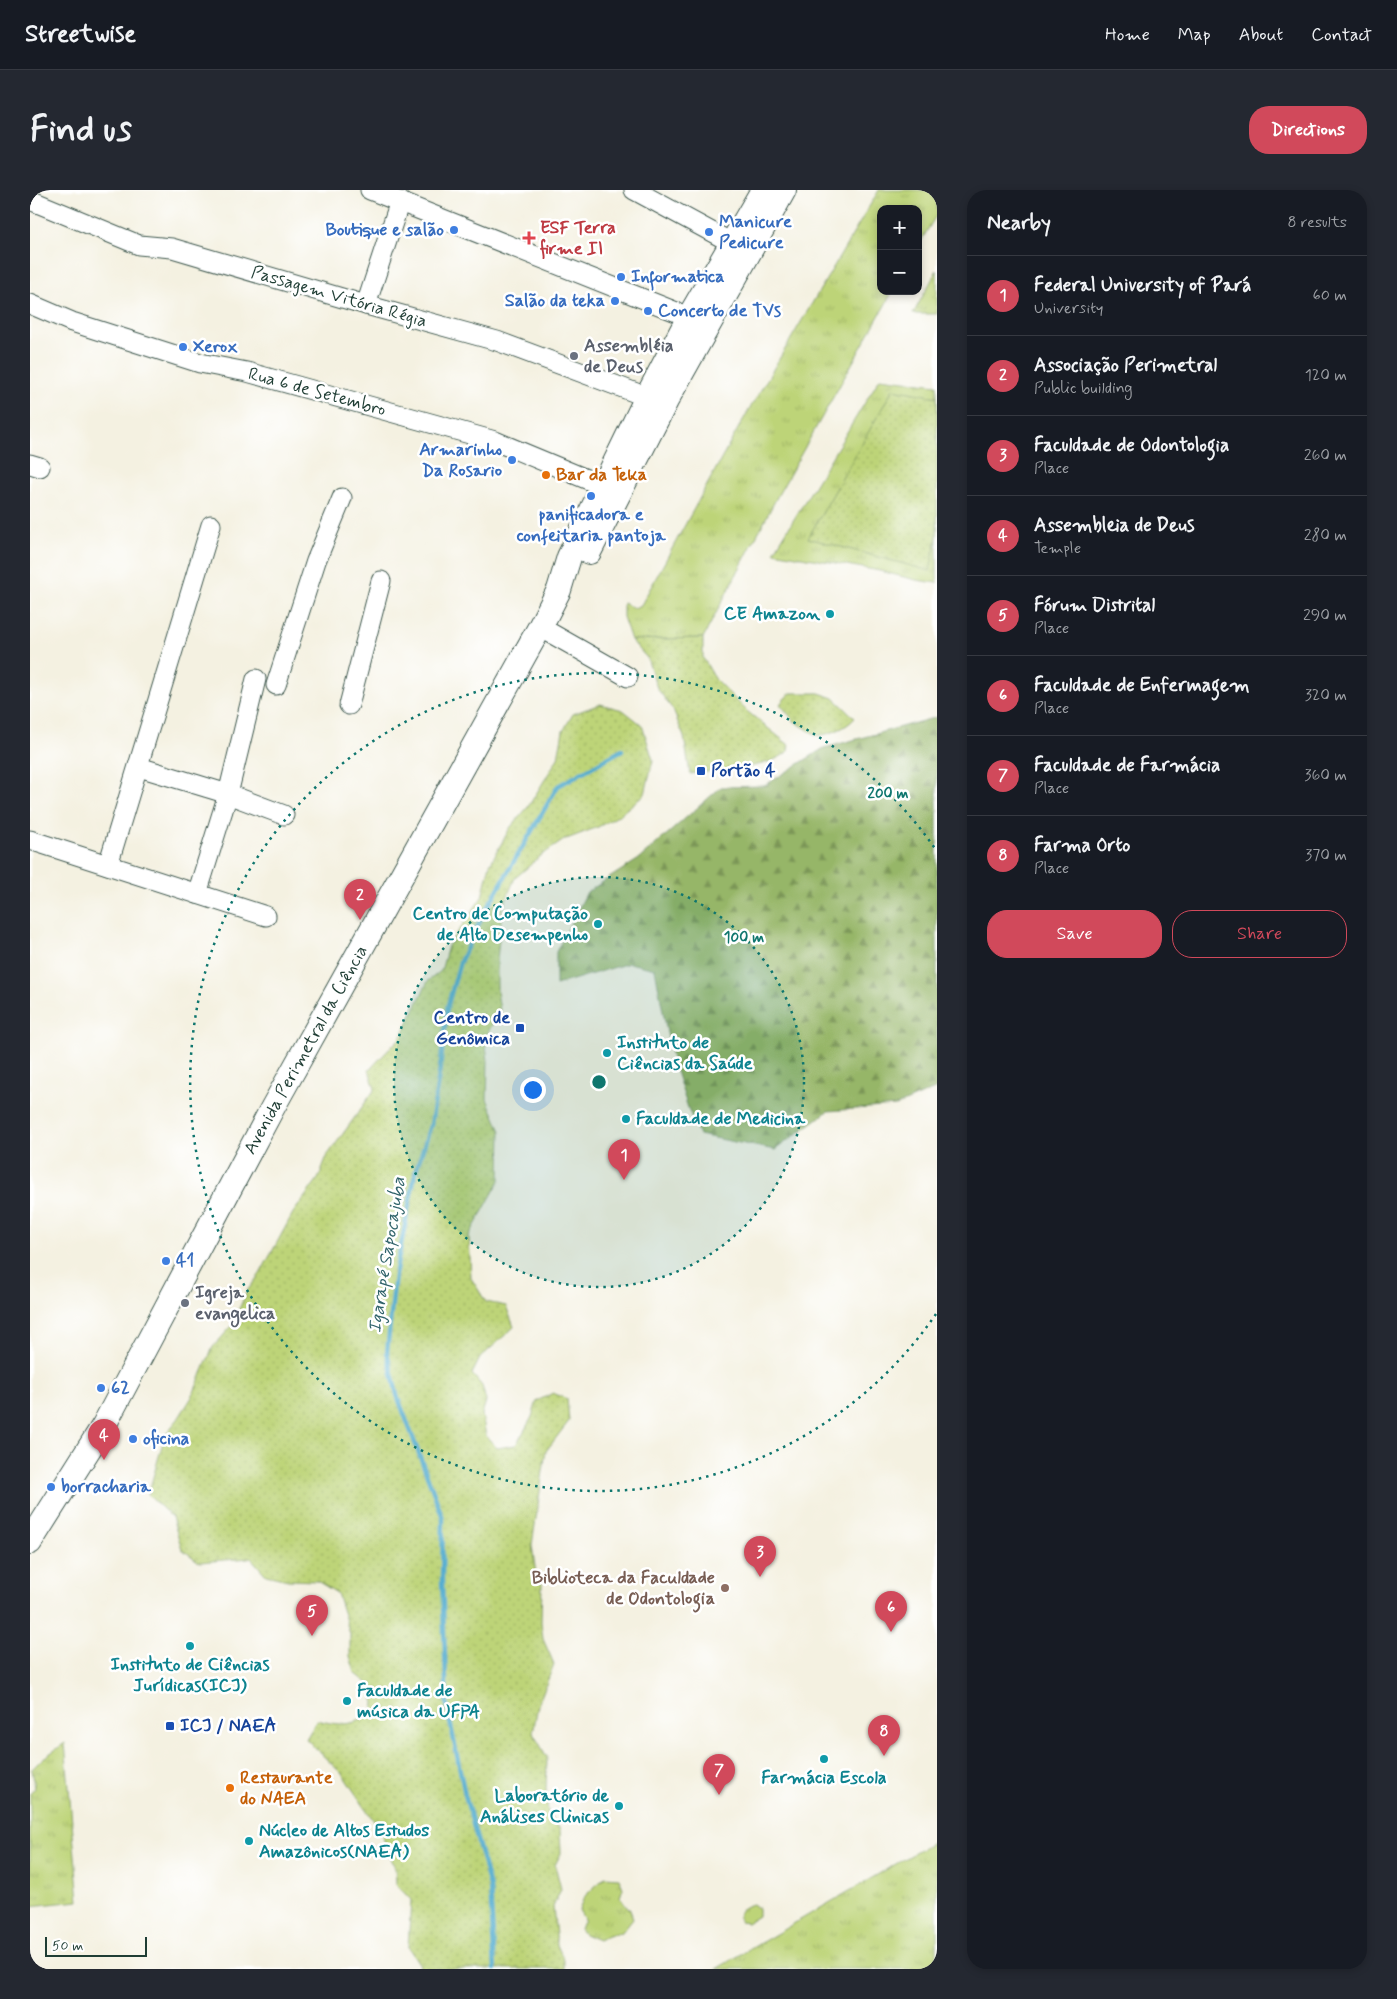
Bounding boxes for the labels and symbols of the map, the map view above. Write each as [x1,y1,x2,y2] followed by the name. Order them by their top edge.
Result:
[719,210,792,255] place label: Manicure Pedicure
[539,216,616,261] place label: ESF Terra firme II
[325,218,444,242] place label: Boutique e salão
[448,224,460,236] marker: Boutique e salão
[703,226,715,238] marker: Manicure Pedicure
[522,231,536,245] marker: ESF Terra firme II
[248,260,430,334] street label: Passagem Vitória Régia
[631,265,724,291] place label: Informatica
[615,271,627,283] marker: Informatica
[505,289,605,313] place label: Salão da teka
[609,295,621,307] marker: Salão da teka
[658,299,781,323] place label: Concerto de TVs
[642,305,654,317] marker: Concerto de TVs
[584,334,674,379] place label: Assembléia de Deus
[193,335,238,359] place label: Xerox
[177,341,189,353] marker: Xerox
[568,350,580,362] marker: Assembléia de Deus
[246,362,388,422] street label: Rua 6 de Setembro
[419,438,502,483] place label: Armarinho Da Rosario
[506,454,518,466] marker: Armarinho Da Rosario
[556,463,647,487] place label: Bar da Teka
[540,469,552,481] marker: Bar da Teka
[585,490,597,502] marker: panificadora e confeitaria pantoja
[516,503,667,548] place label: panificadora e confeitaria pantoja
[724,602,821,626] place label: CE Amazon
[824,608,836,620] marker: CE Amazon
[711,759,776,783] place label: Portão 4
[695,765,707,777] marker: Portão 4
[868,784,909,804] text: 200 m
[344,879,376,920] pin: 2
[412,902,588,947] place label: Centro de Computação de Alto Desempenho
[592,918,604,930] marker: Centro de Computação de Alto Desempenho
[724,928,764,948] text: 100 m
[238,941,374,1159] street label: Avenida Perimetral da Ciência
[434,1006,510,1051] place label: Centro de Genômica
[514,1022,526,1034] marker: Centro de Genômica
[617,1031,753,1076] place label: Instituto de Ciências da Saúde
[601,1047,613,1059] marker: Instituto de Ciências da Saúde
[590,1073,608,1091] centre of rings
[520,1077,546,1103] your location
[636,1107,806,1131] place label: Faculdade de Medicina
[620,1113,632,1125] marker: Faculdade de Medicina
[608,1139,640,1180] pin: 1
[362,1175,412,1335] water label: Igarapé Sapocajuba
[176,1249,194,1273] place label: 41
[160,1255,172,1267] marker: 41
[195,1281,275,1328] place label: Igreja evangelica
[179,1297,191,1309] marker: Igreja evangelica
[111,1376,130,1400] place label: 62
[95,1382,107,1394] marker: 62
[88,1419,120,1460] pin: 4
[143,1427,190,1451] place label: oficina
[127,1433,139,1445] marker: oficina
[61,1475,152,1499] place label: borracharia
[45,1481,57,1493] marker: borracharia
[744,1536,776,1577] pin: 3
[532,1566,715,1613] place label: Biblioteca da Faculdade de Odontologia
[719,1582,731,1594] marker: Biblioteca da Faculdade de Odontologia
[875,1591,907,1632] pin: 6
[296,1595,328,1636] pin: 5
[184,1640,196,1652] marker: Instituto de Ciências Jurídicas(ICJ)
[110,1653,270,1698] place label: Instituto de Ciências Jurídicas(ICJ)
[357,1679,480,1724] place label: Faculdade de música da UFPA
[341,1695,353,1707] marker: Faculdade de música da UFPA
[180,1714,277,1738] place label: ICJ / NAEA
[868,1715,900,1756] pin: 8
[164,1720,176,1732] marker: ICJ / NAEA
[818,1753,830,1765] marker: Farmácia Escola
[703,1754,735,1795] pin: 7
[240,1766,333,1811] place label: Restaurante do NAEA
[761,1766,887,1790] place label: Farmácia Escola
[224,1782,236,1794] marker: Restaurante do NAEA
[480,1784,610,1829] place label: Laboratório de Análises Clinicas
[613,1800,625,1812] marker: Laboratório de Análises Clinicas
[259,1819,429,1864] place label: Núcleo de Altos Estudos Amazônicos(NAEA)
[243,1835,255,1847] marker: Núcleo de Altos Estudos Amazônicos(NAEA)
[45,1934,148,1957] scale bar

